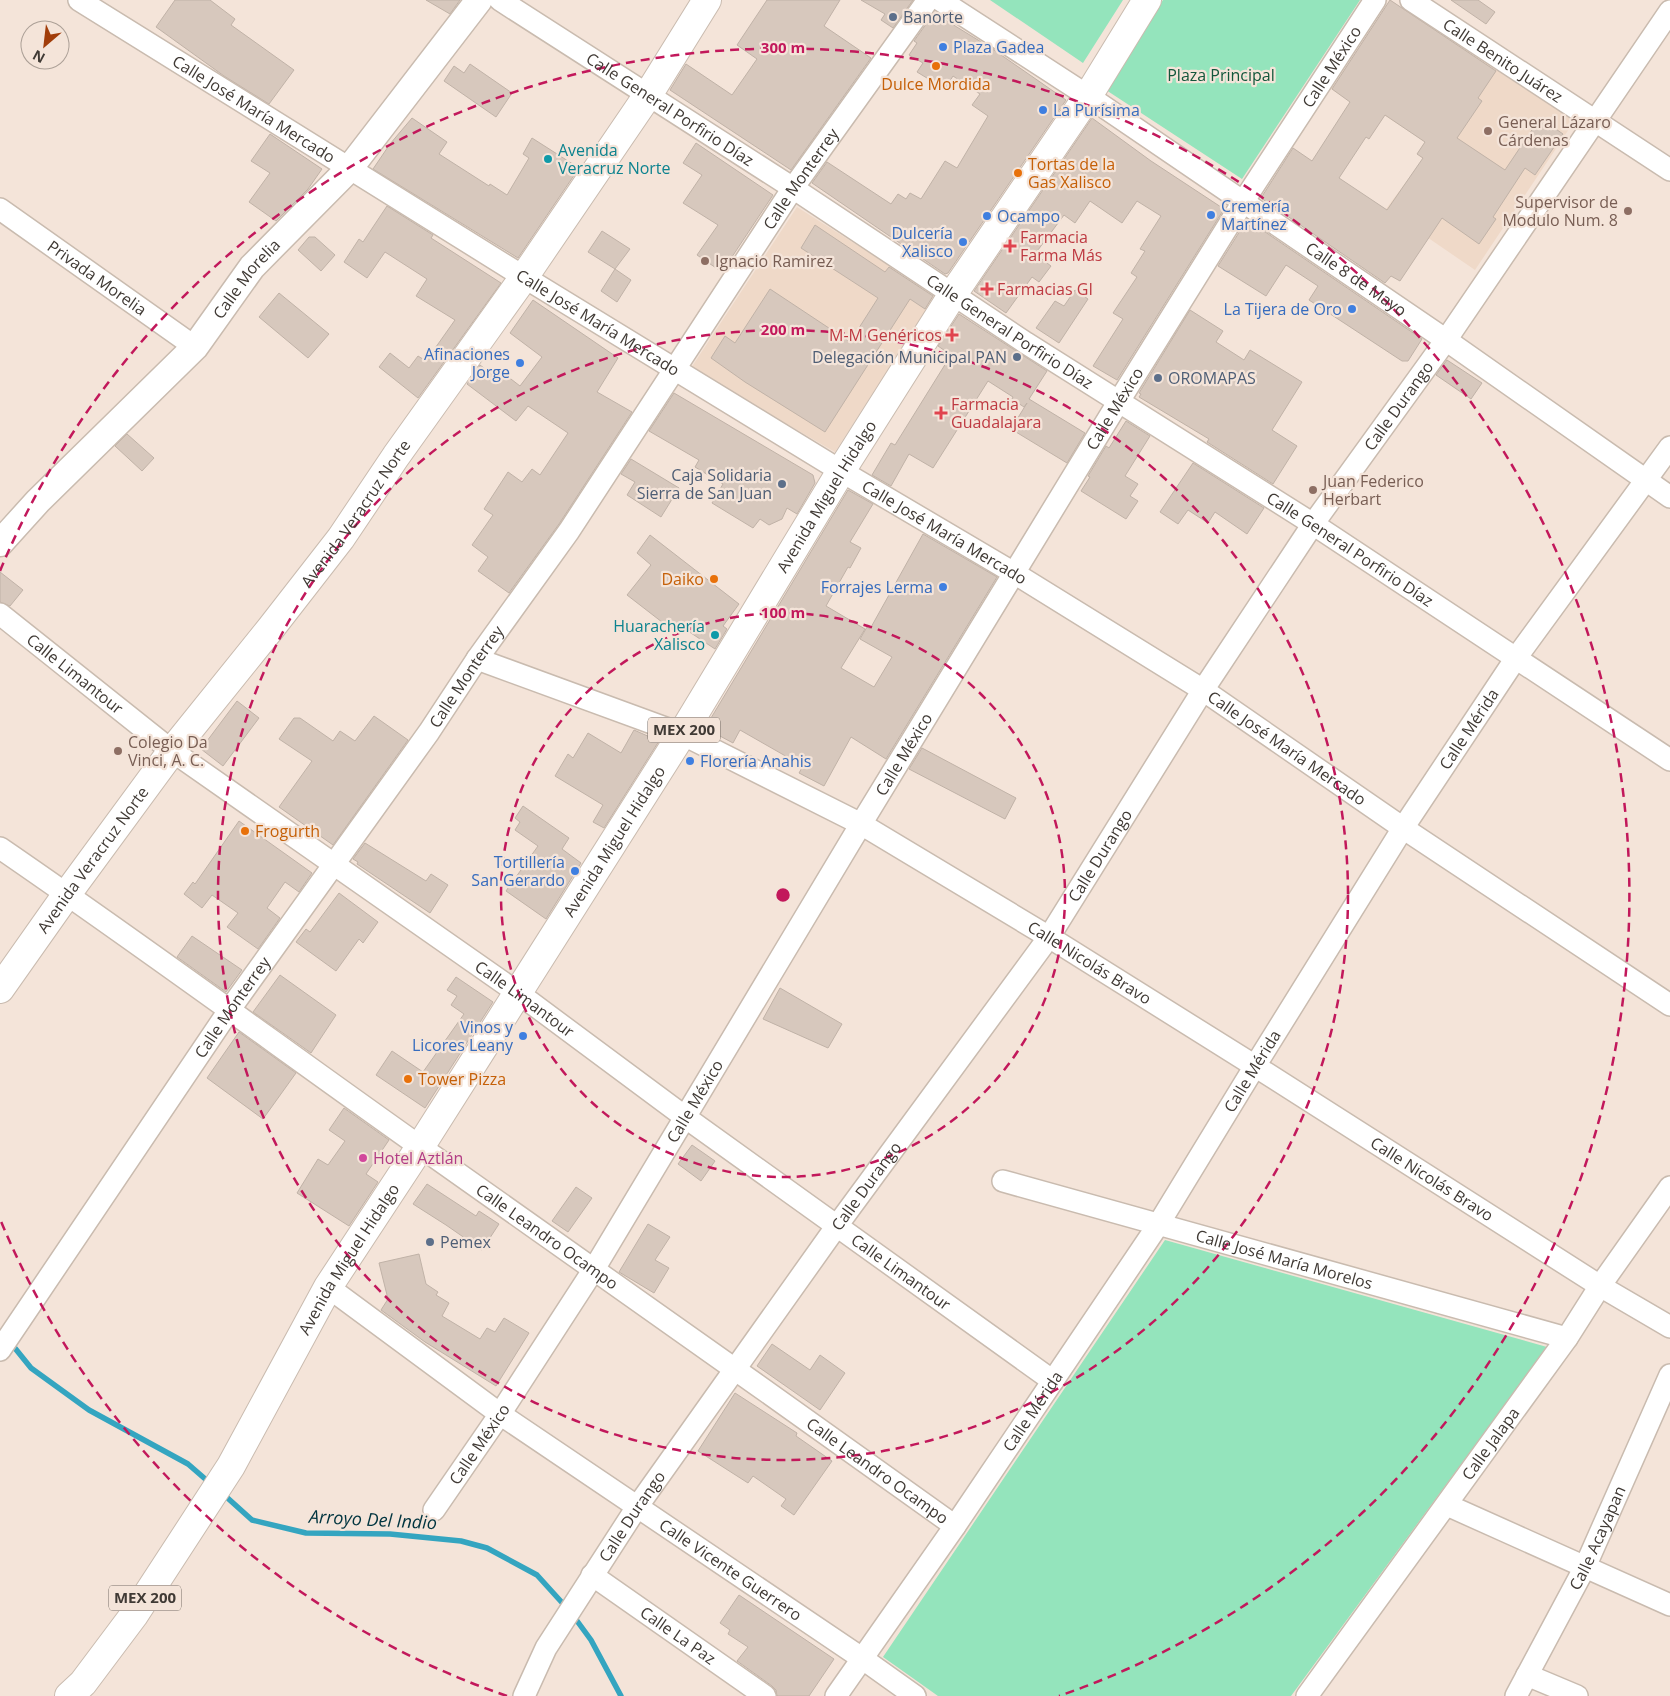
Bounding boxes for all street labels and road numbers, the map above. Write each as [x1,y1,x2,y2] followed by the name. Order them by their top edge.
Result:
[1439,13,1567,108] street label: Calle Benito Juárez
[1297,21,1366,112] street label: Calle México
[582,47,758,171] street label: Calle General Porfirio Díaz
[168,50,339,168] street label: Calle José María Mercado
[758,123,844,234] street label: Calle Monterrey
[208,234,285,323] street label: Calle Morelia
[43,235,151,320] street label: Privada Morelia
[1302,237,1411,321] street label: Calle 8 de Mayo
[512,264,684,381] street label: Calle José María Mercado
[922,269,1097,394] street label: Calle General Porfirio Díaz
[1359,357,1438,455] street label: Calle Durango
[1081,363,1148,454] street label: Calle México
[771,416,881,577] street label: Avenida Miguel Hidalgo
[296,435,415,592] street label: Avenida Veracruz Norte
[858,475,1031,589] street label: Calle José María Mercado
[1263,487,1438,612] street label: Calle General Porfirio Díaz
[424,620,509,732] street label: Calle Monterrey
[22,629,128,719] street label: Calle Limantour
[1434,684,1504,774] street label: Calle Mérida
[1204,686,1371,810] street label: Calle José María Mercado
[870,709,937,800] street label: Calle México
[648,718,720,742] road number: MEX 200
[558,762,670,921] street label: Avenida Miguel Hidalgo
[32,782,153,937] street label: Avenida Veracruz Norte
[1063,805,1137,906] street label: Calle Durango
[1024,916,1156,1009] street label: Calle Nicolás Bravo
[189,951,276,1062] street label: Calle Monterrey
[471,955,579,1043] street label: Calle Limantour
[1218,1026,1286,1116] street label: Calle Mérida
[661,1056,728,1147] street label: Calle México
[1366,1132,1498,1226] street label: Calle Nicolás Bravo
[826,1137,906,1235] street label: Calle Durango
[293,1179,404,1339] street label: Avenida Miguel Hidalgo
[472,1179,623,1294] street label: Calle Leandro Ocampo
[1193,1224,1375,1294] street label: Calle José María Morelos
[847,1229,956,1316] street label: Calle Limantour
[997,1367,1068,1456] street label: Calle Mérida
[444,1399,515,1489] street label: Calle México
[1456,1403,1524,1484] street label: Calle Jalapa
[802,1412,953,1529] street label: Calle Leandro Ocampo
[593,1466,670,1566] street label: Calle Durango
[1564,1482,1631,1594] street label: Calle Acayapan
[655,1514,806,1626] street label: Calle Vicente Guerrero
[109,1586,181,1610] road number: MEX 200
[636,1601,720,1669] street label: Calle La Paz

